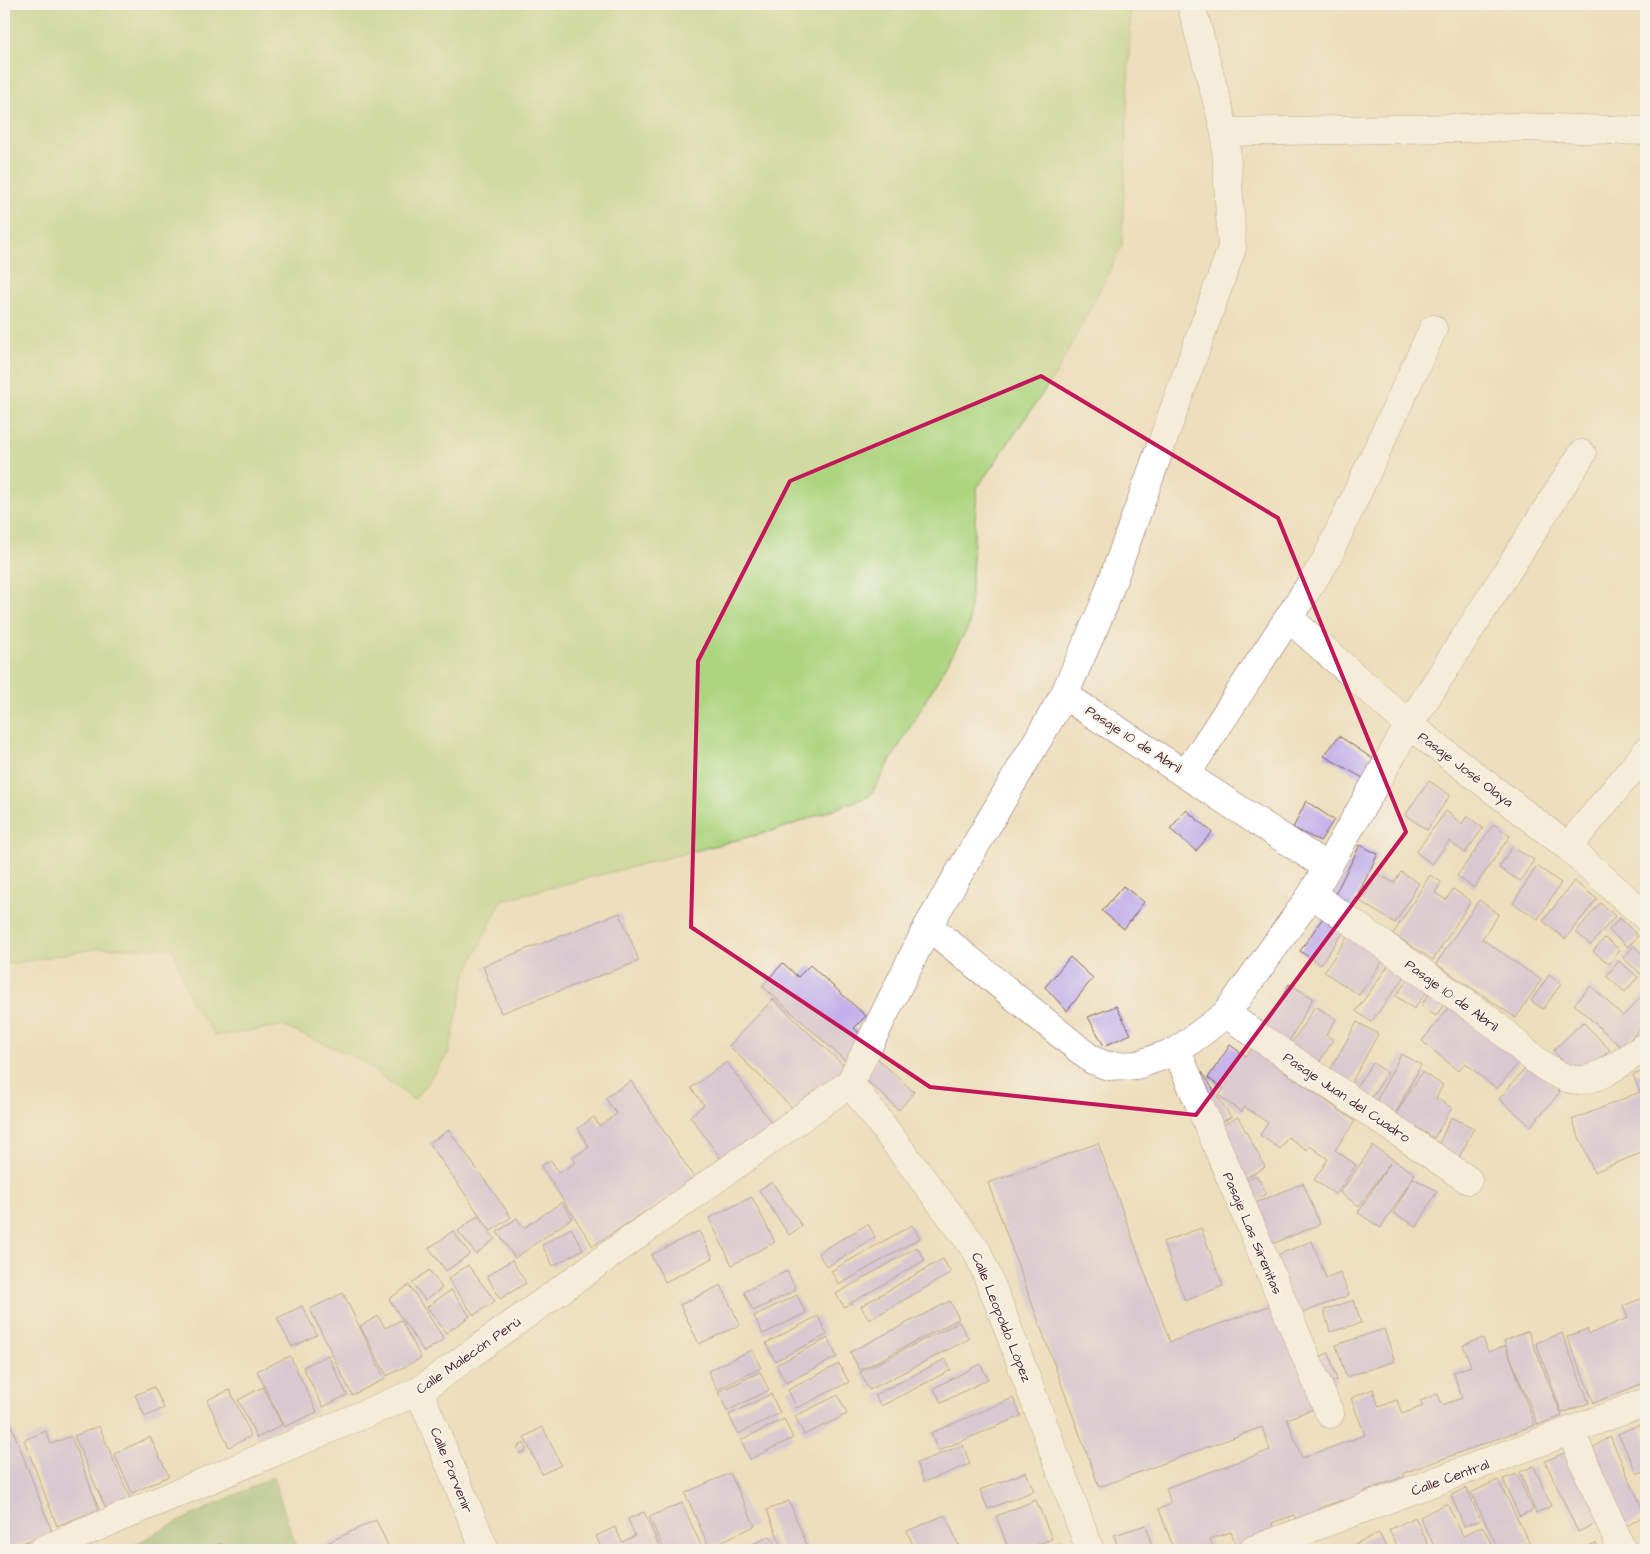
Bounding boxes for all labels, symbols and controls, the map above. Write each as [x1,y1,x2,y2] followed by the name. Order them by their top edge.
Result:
[1081,701,1186,779] street label: Pasaje 10 de Abril
[1414,727,1517,812] street label: Pasaje José Olaya
[1400,955,1502,1037] street label: Pasaje 10 de Abril
[1279,1048,1414,1148] street label: Pasaje Juan del Cuadro
[1217,1169,1287,1297] street label: Pasaje Las Sirenitas
[966,1250,1036,1385] street label: Calle Leopoldo López
[412,1312,525,1400] street label: Calle Malecón Perú
[425,1425,477,1516] street label: Calle Porvenir
[1408,1455,1492,1501] street label: Calle Central

